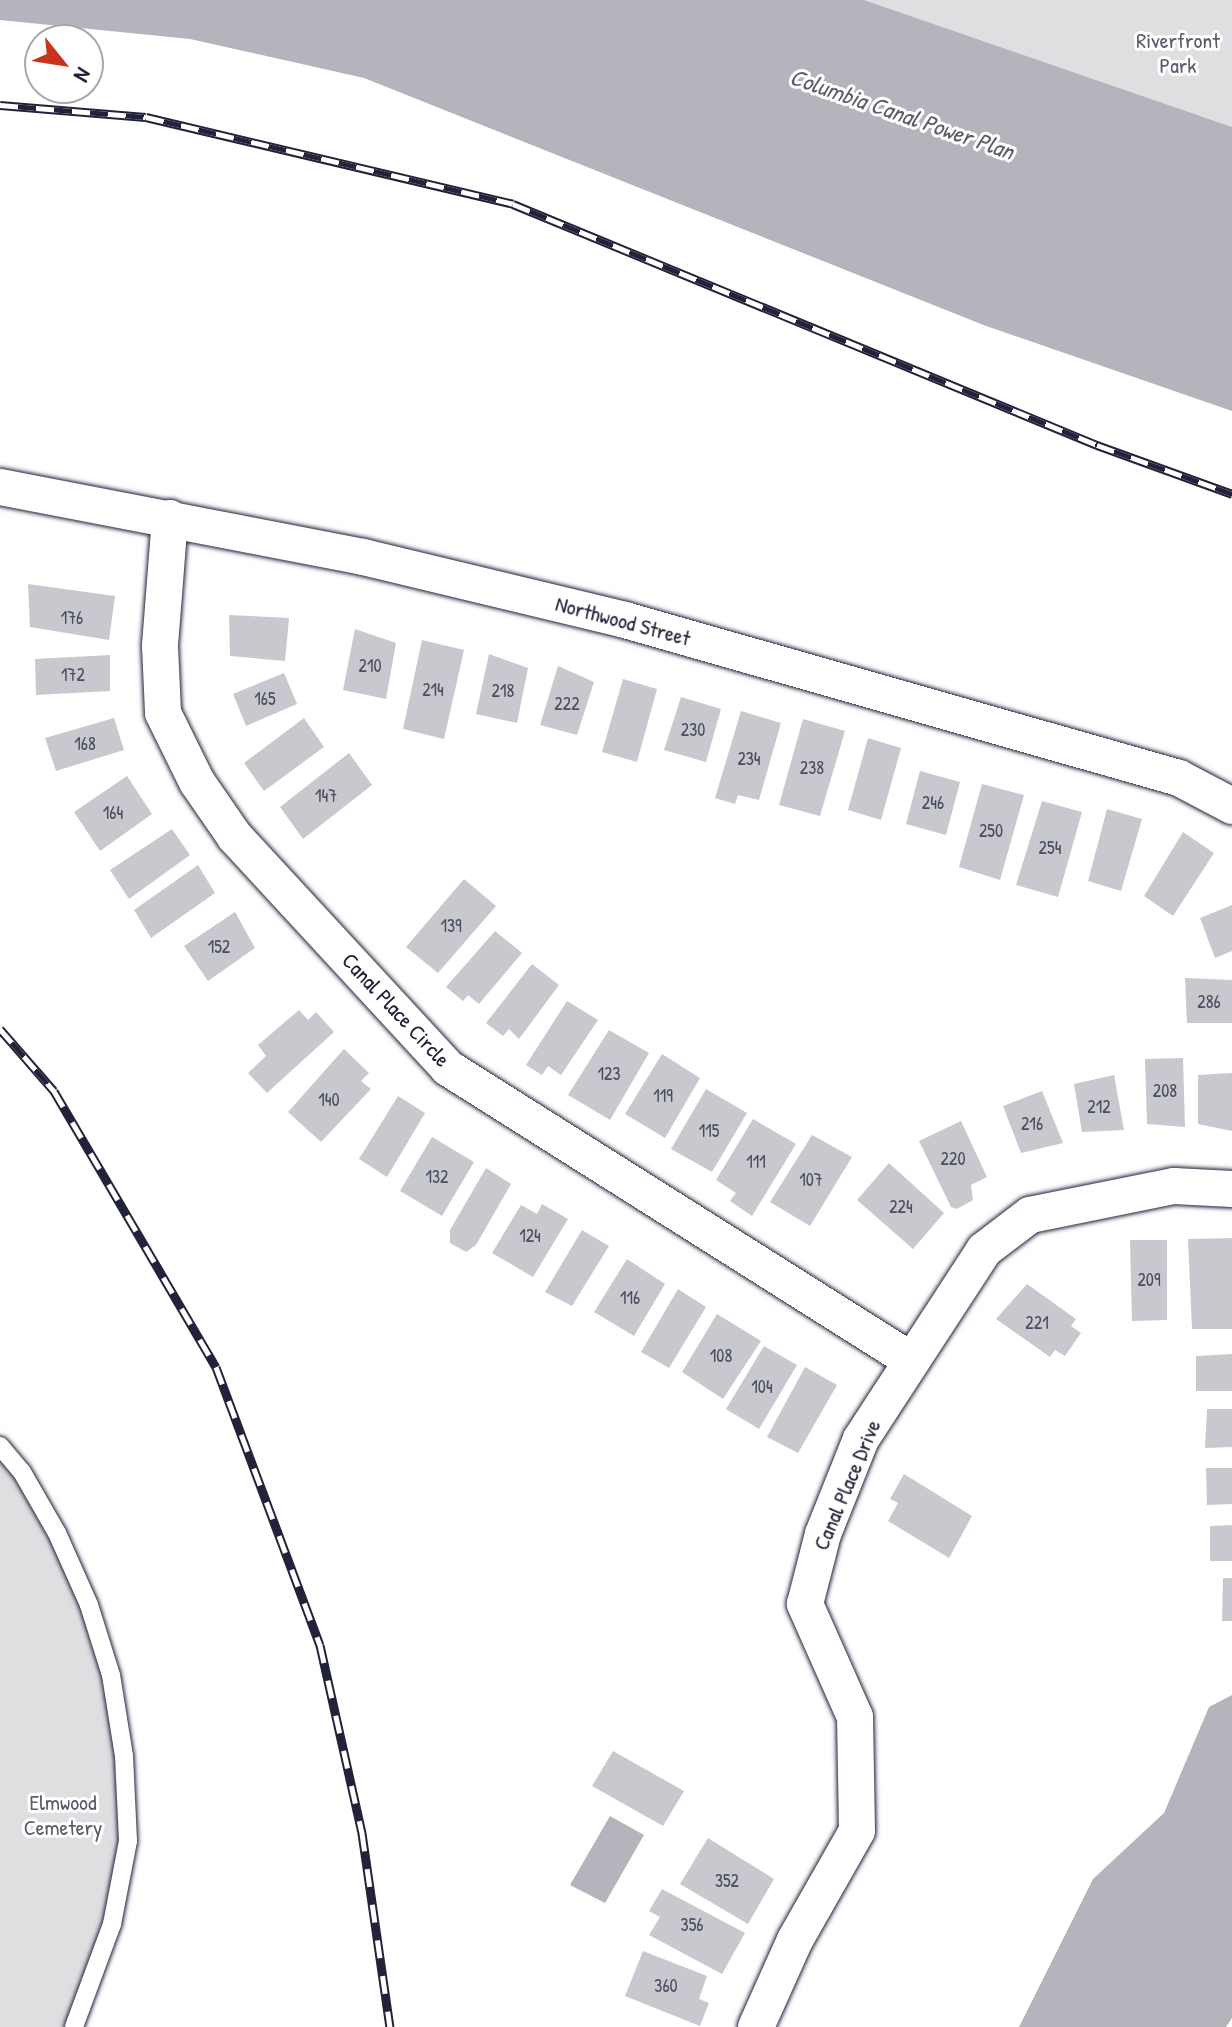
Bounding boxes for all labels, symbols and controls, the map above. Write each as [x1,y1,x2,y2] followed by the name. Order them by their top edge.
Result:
[24,24,104,104] north arrow
[1136,27,1220,78] park label: Riverfront Park
[67,62,99,88] text: N
[786,62,1018,166] water label: Columbia Canal Power Plan
[553,590,693,652] street label: Northwood Street
[61,607,83,629] house number: 176
[358,655,382,677] house number: 210
[61,664,85,686] house number: 172
[422,679,444,701] house number: 214
[492,680,514,702] house number: 218
[254,688,276,710] house number: 165
[554,693,580,715] house number: 222
[681,719,705,741] house number: 230
[74,733,96,755] house number: 168
[737,748,761,770] house number: 234
[800,757,824,779] house number: 238
[315,785,337,807] house number: 147
[922,792,944,814] house number: 246
[103,802,123,824] house number: 164
[979,820,1003,842] house number: 250
[1039,837,1061,859] house number: 254
[440,915,462,937] house number: 139
[208,936,230,958] house number: 152
[337,948,455,1072] street label: Canal Place Circle
[1197,991,1221,1013] house number: 286
[597,1063,621,1085] house number: 123
[1153,1080,1177,1102] house number: 208
[653,1085,673,1107] house number: 119
[318,1089,340,1111] house number: 140
[1087,1096,1111,1118] house number: 212
[1021,1113,1043,1135] house number: 216
[699,1120,719,1142] house number: 115
[941,1148,965,1170] house number: 220
[746,1151,766,1173] house number: 111
[425,1166,449,1188] house number: 132
[799,1169,823,1191] house number: 107
[889,1196,913,1218] house number: 224
[519,1225,541,1247] house number: 124
[1137,1269,1161,1291] house number: 209
[620,1287,640,1309] house number: 116
[1025,1312,1049,1334] house number: 221
[710,1345,732,1367] house number: 108
[751,1376,773,1398] house number: 104
[808,1416,886,1554] street label: Canal Place Drive
[24,1789,102,1840] park label: Elmwood Cemetery
[715,1870,739,1892] house number: 352
[681,1914,703,1936] house number: 356
[654,1975,678,1997] house number: 360

